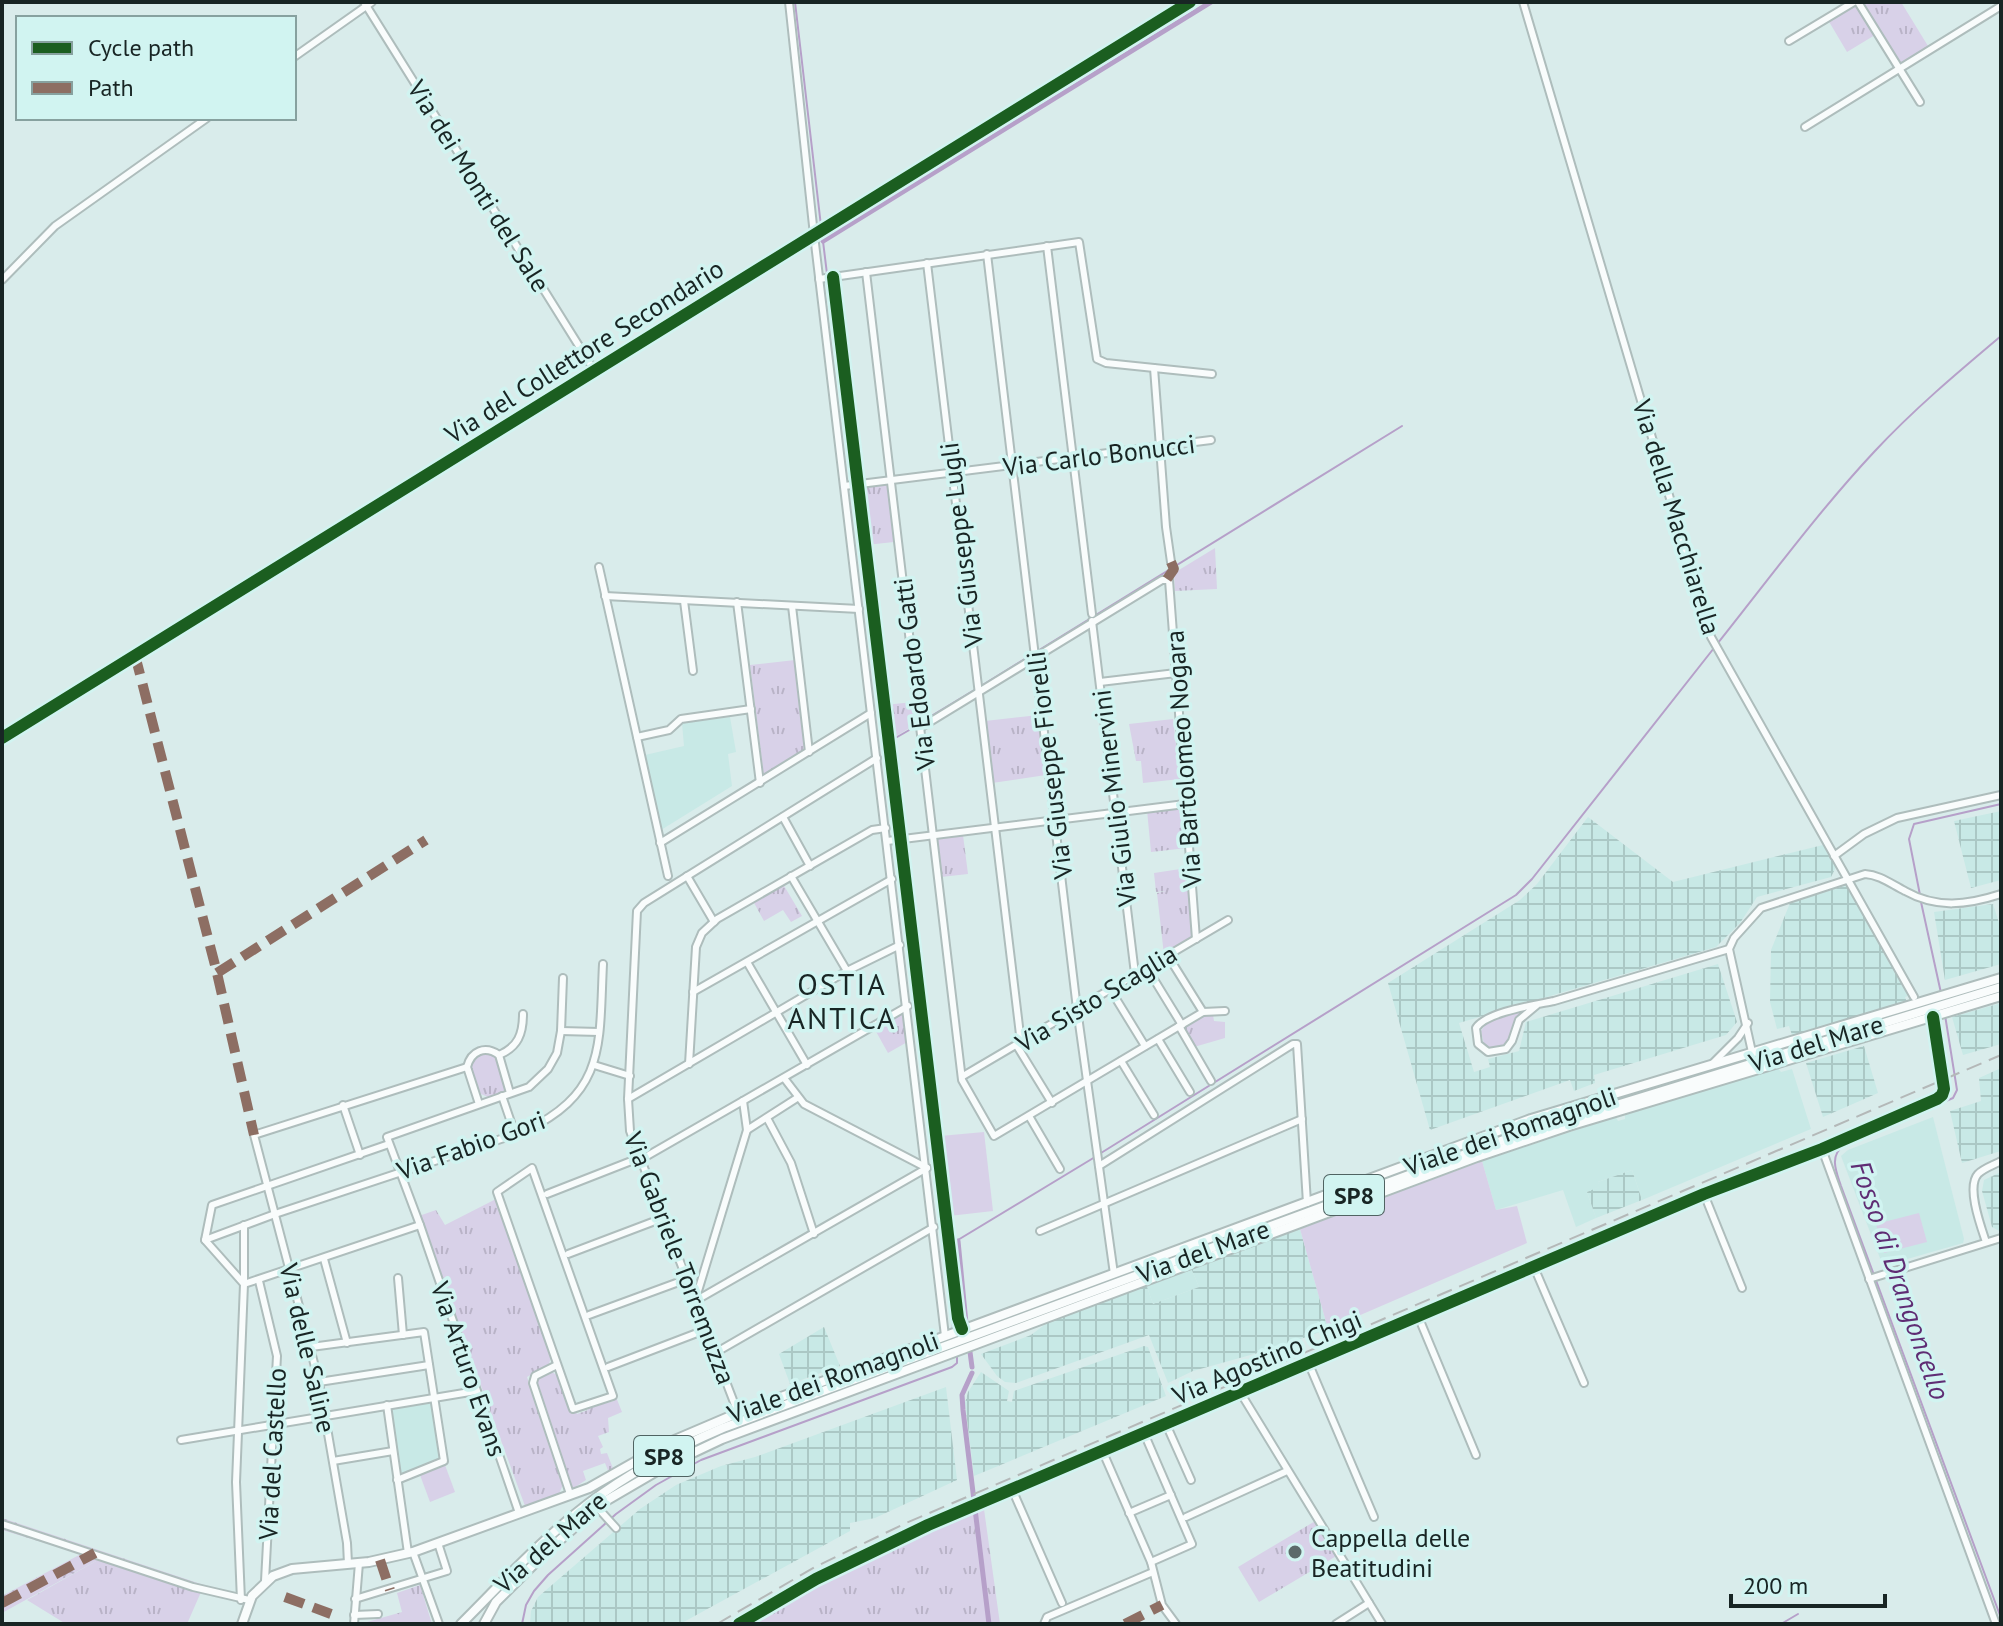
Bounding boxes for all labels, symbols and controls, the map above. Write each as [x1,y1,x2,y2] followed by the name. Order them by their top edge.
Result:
[16,16,296,120] legend
[88,32,194,63] text: Cycle path
[88,72,134,103] text: Path
[400,73,557,298] street label: Via dei Monti del Sale
[438,252,729,451] street label: Via del Collettore Secondario
[1625,394,1728,639] street label: Via della Macchiarella
[1000,427,1197,483] street label: Via Carlo Bonucci
[932,441,990,650] street label: Via Giuseppe Lugli
[886,576,942,773] street label: Via Edoardo Gatti
[1158,629,1209,890] street label: Via Bartolomeo Nogara
[1019,649,1079,882] street label: Via Giuseppe Fiorelli
[1084,688,1144,909] street label: Via Giulio Minervini
[1008,937,1183,1060] street label: Via Sisto Scaglia
[788,964,896,1037] district label: OSTIA ANTICA
[1744,1007,1887,1079] street label: Via del Mare
[1399,1079,1620,1183] street label: Viale dei Romagnoli
[391,1103,550,1187] street label: Via Fabio Gori
[616,1126,743,1389] street label: Via Gabriele Torremuzza
[1843,1155,1959,1405] water label: Fosso di Drangoncello
[1324,1175,1384,1215] road number: SP8
[1131,1212,1274,1291] street label: Via del Mare
[272,1259,344,1436] street label: Via delle Saline
[423,1276,514,1461] street label: Via Arturo Evans
[1167,1302,1367,1412] street label: Via Agostino Chigi
[722,1323,943,1431] street label: Viale dei Romagnoli
[251,1367,293,1542] street label: Via del Castello
[634,1436,694,1476] road number: SP8
[486,1484,613,1601] street label: Via del Mare
[1311,1521,1470,1584] place label: Cappella delle Beatitudini
[1286,1543,1304,1561] marker: Cappella delle Beatitudini
[1731,1558,1885,1608] scale bar
[1743,1570,1808,1601] text: 200 m

